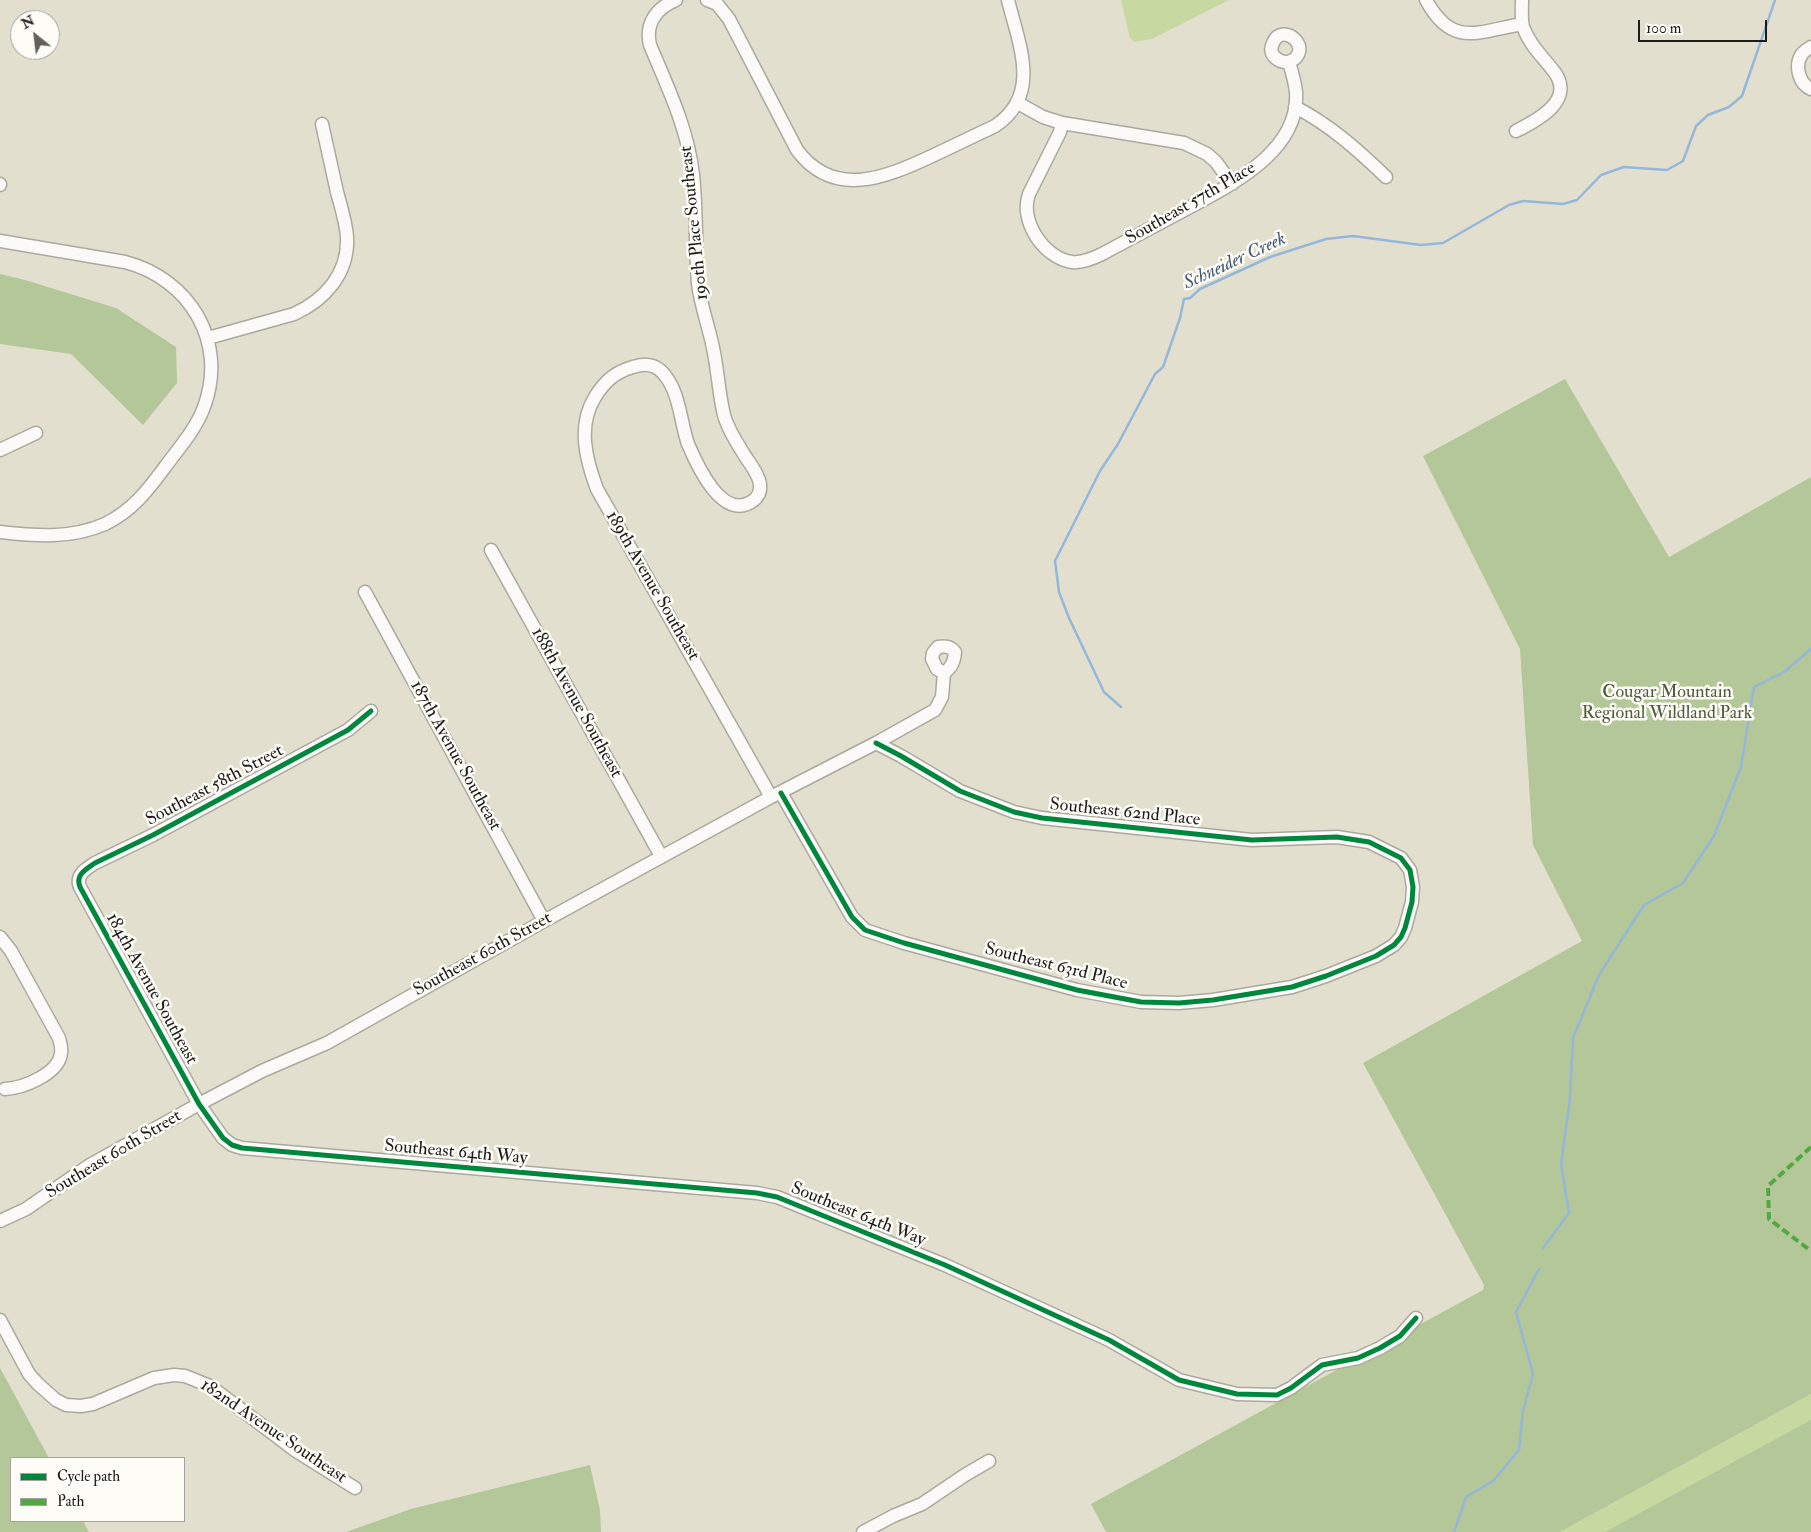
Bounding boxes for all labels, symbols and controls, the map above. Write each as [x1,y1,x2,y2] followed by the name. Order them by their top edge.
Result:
[10,10,60,60] north arrow
[1641,10,1770,42] scale bar
[18,12,38,33] text: N
[1646,19,1681,38] text: 100 m
[676,145,714,301] street label: 190th Place Southeast
[1122,158,1260,250] street label: Southeast 57th Place
[1180,228,1290,296] water label: Schneider Creek
[600,507,704,665] street label: 189th Avenue Southeast
[526,624,626,782] street label: 188th Avenue Southeast
[405,677,505,835] street label: 187th Avenue Southeast
[1582,682,1752,724] park label: Cougar Mountain Regional Wildland Park
[143,741,287,831] street label: Southeast 58th Street
[1049,794,1201,832] street label: Southeast 62nd Place
[410,908,556,1002] street label: Southeast 60th Street
[100,910,202,1068] street label: 184th Avenue Southeast
[982,939,1130,995] street label: Southeast 63rd Place
[42,1106,186,1204] street label: Southeast 60th Street
[384,1136,528,1170] street label: Southeast 64th Way
[787,1178,929,1252] street label: Southeast 64th Way
[196,1375,350,1489] street label: 182nd Avenue Southeast
[10,1457,185,1522] legend
[57,1467,120,1486] text: Cycle path
[57,1492,84,1511] text: Path

